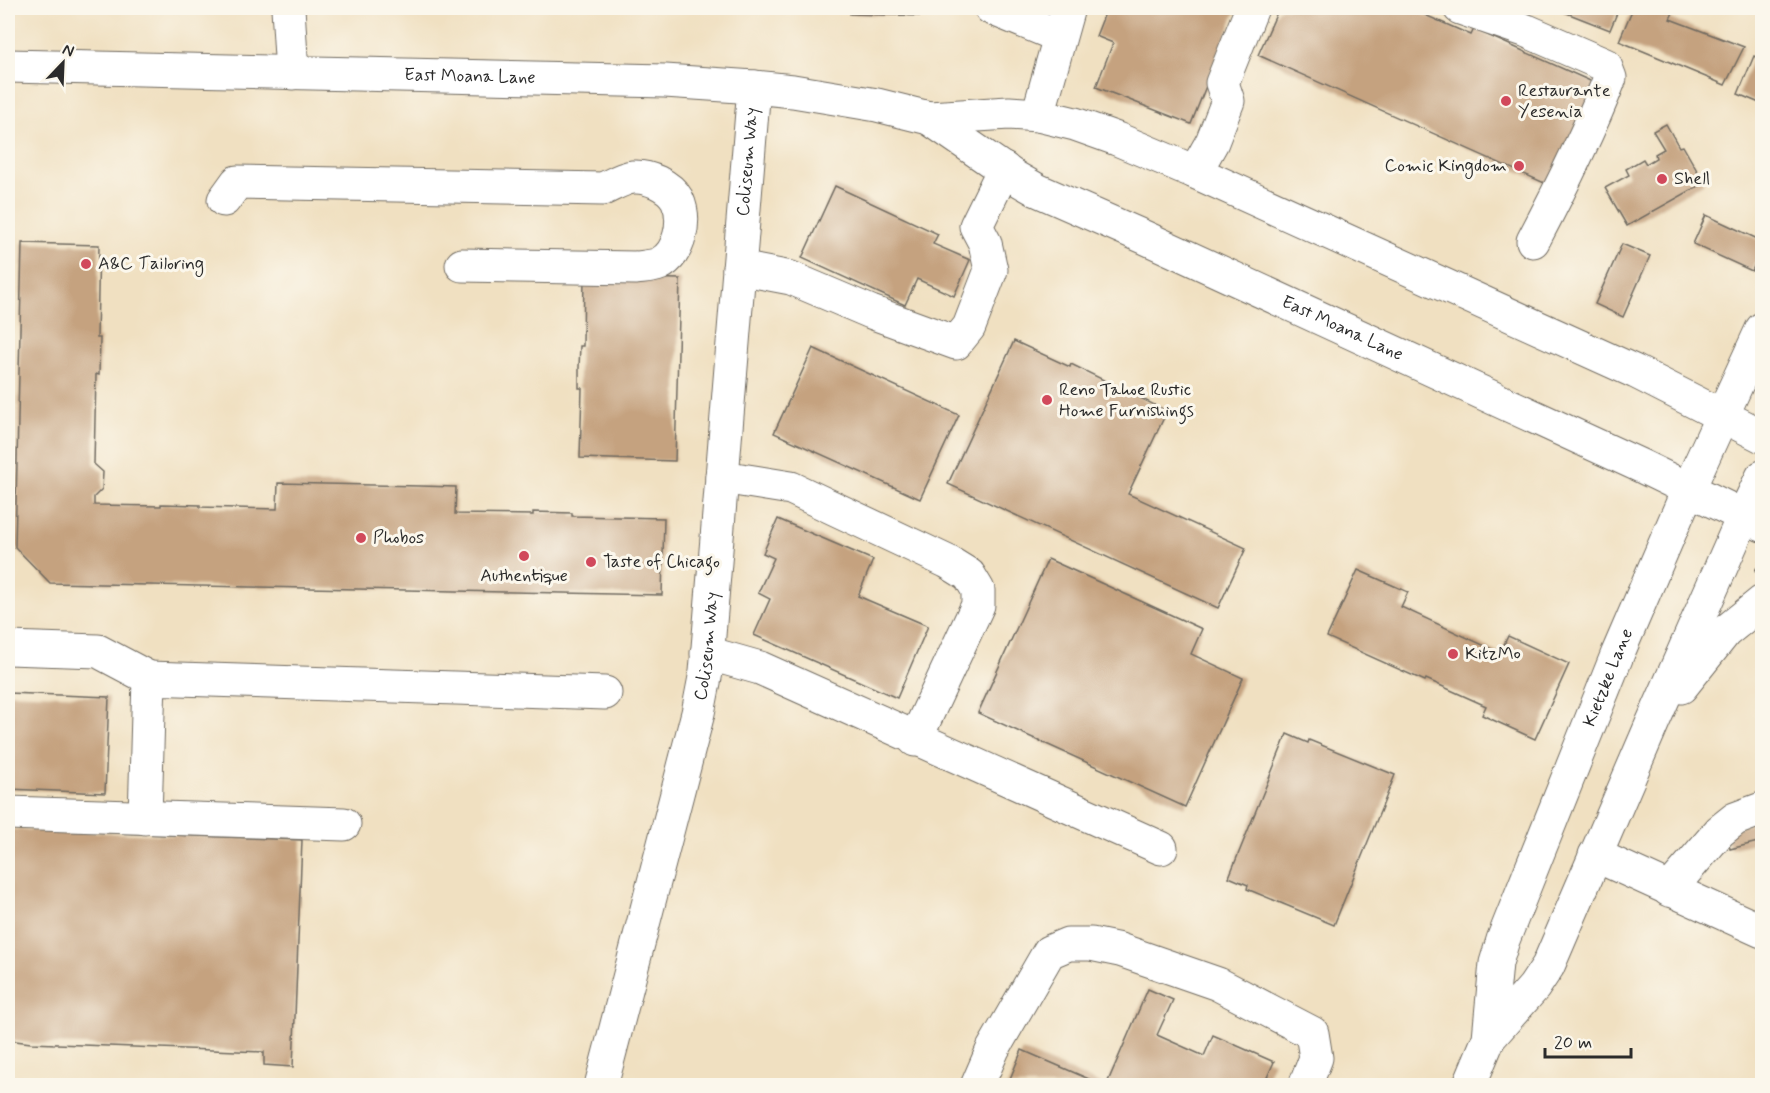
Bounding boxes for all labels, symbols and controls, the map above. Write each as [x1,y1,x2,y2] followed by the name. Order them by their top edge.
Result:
[33,33,93,93] north arrow
[59,39,77,62] text: N
[404,63,536,90] street label: East Moana Lane
[1518,79,1611,124] place label: Restaurante Yesenia
[1499,94,1513,108] marker: Restaurante Yesenia
[731,106,764,217] street label: Coliseum Way
[1384,154,1507,179] place label: Comic Kingdom
[1512,159,1526,173] marker: Comic Kingdom
[1674,167,1710,191] place label: Shell
[1655,172,1669,186] marker: Shell
[98,252,204,277] place label: A&C Tailoring
[79,257,93,271] marker: A&C Tailoring
[1278,290,1407,367] street label: East Moana Lane
[1059,378,1194,425] place label: Reno Tahoe Rustic Home Furnishings
[1040,393,1054,407] marker: Reno Tahoe Rustic Home Furnishings
[373,526,424,550] place label: Phobos
[354,531,368,545] marker: Phobos
[517,549,531,563] marker: Authentique
[603,550,720,576] place label: Taste of Chicago
[584,555,598,569] marker: Taste of Chicago
[480,564,568,588] place label: Authentique
[689,591,725,703] street label: Coliseum Way
[1578,625,1639,730] street label: Kietzke Lane
[1465,642,1521,666] place label: KitzMo
[1446,647,1460,661] marker: KitzMo
[1545,1021,1630,1059] scale bar
[1554,1031,1592,1055] text: 20 m

